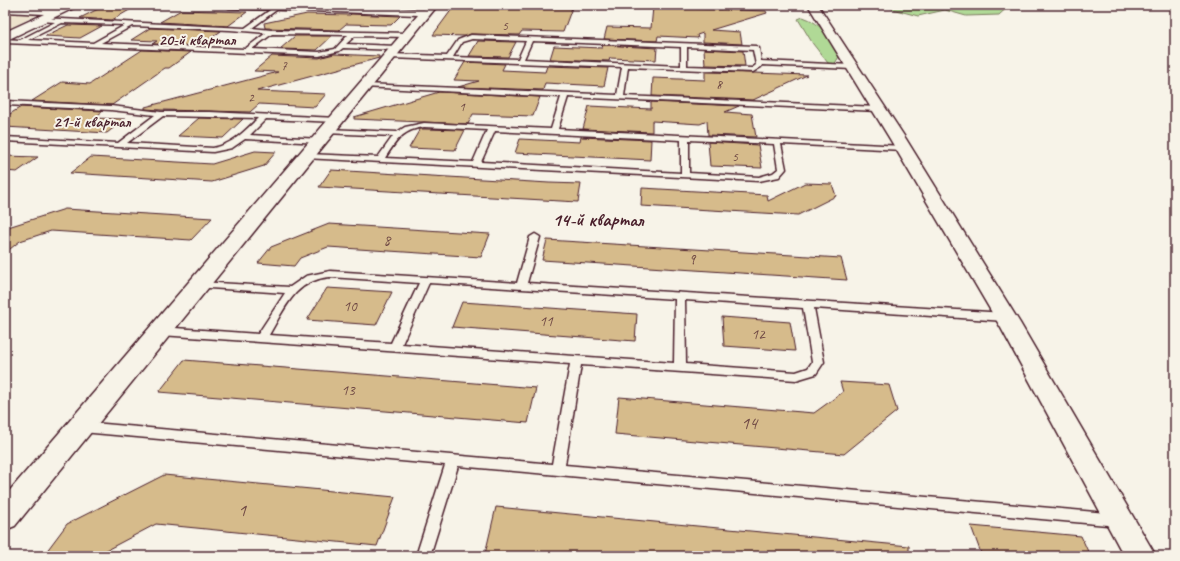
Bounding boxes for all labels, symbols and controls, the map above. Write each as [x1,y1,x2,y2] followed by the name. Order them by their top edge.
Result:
[502,18,509,34] house number: 5
[158,30,237,50] district label: 20-й квартал
[281,58,288,74] house number: 7
[716,77,723,93] house number: 8
[248,90,255,106] house number: 2
[459,99,466,115] house number: 1
[53,112,132,132] district label: 21-й квартал
[732,149,739,165] house number: 5
[552,208,645,232] district label: 14-й квартал
[384,231,392,250] house number: 8
[689,250,697,269] house number: 9
[343,297,358,316] house number: 10
[539,312,554,331] house number: 11
[751,325,766,344] house number: 12
[341,381,356,400] house number: 13
[741,412,759,434] house number: 14
[238,499,247,521] house number: 1

